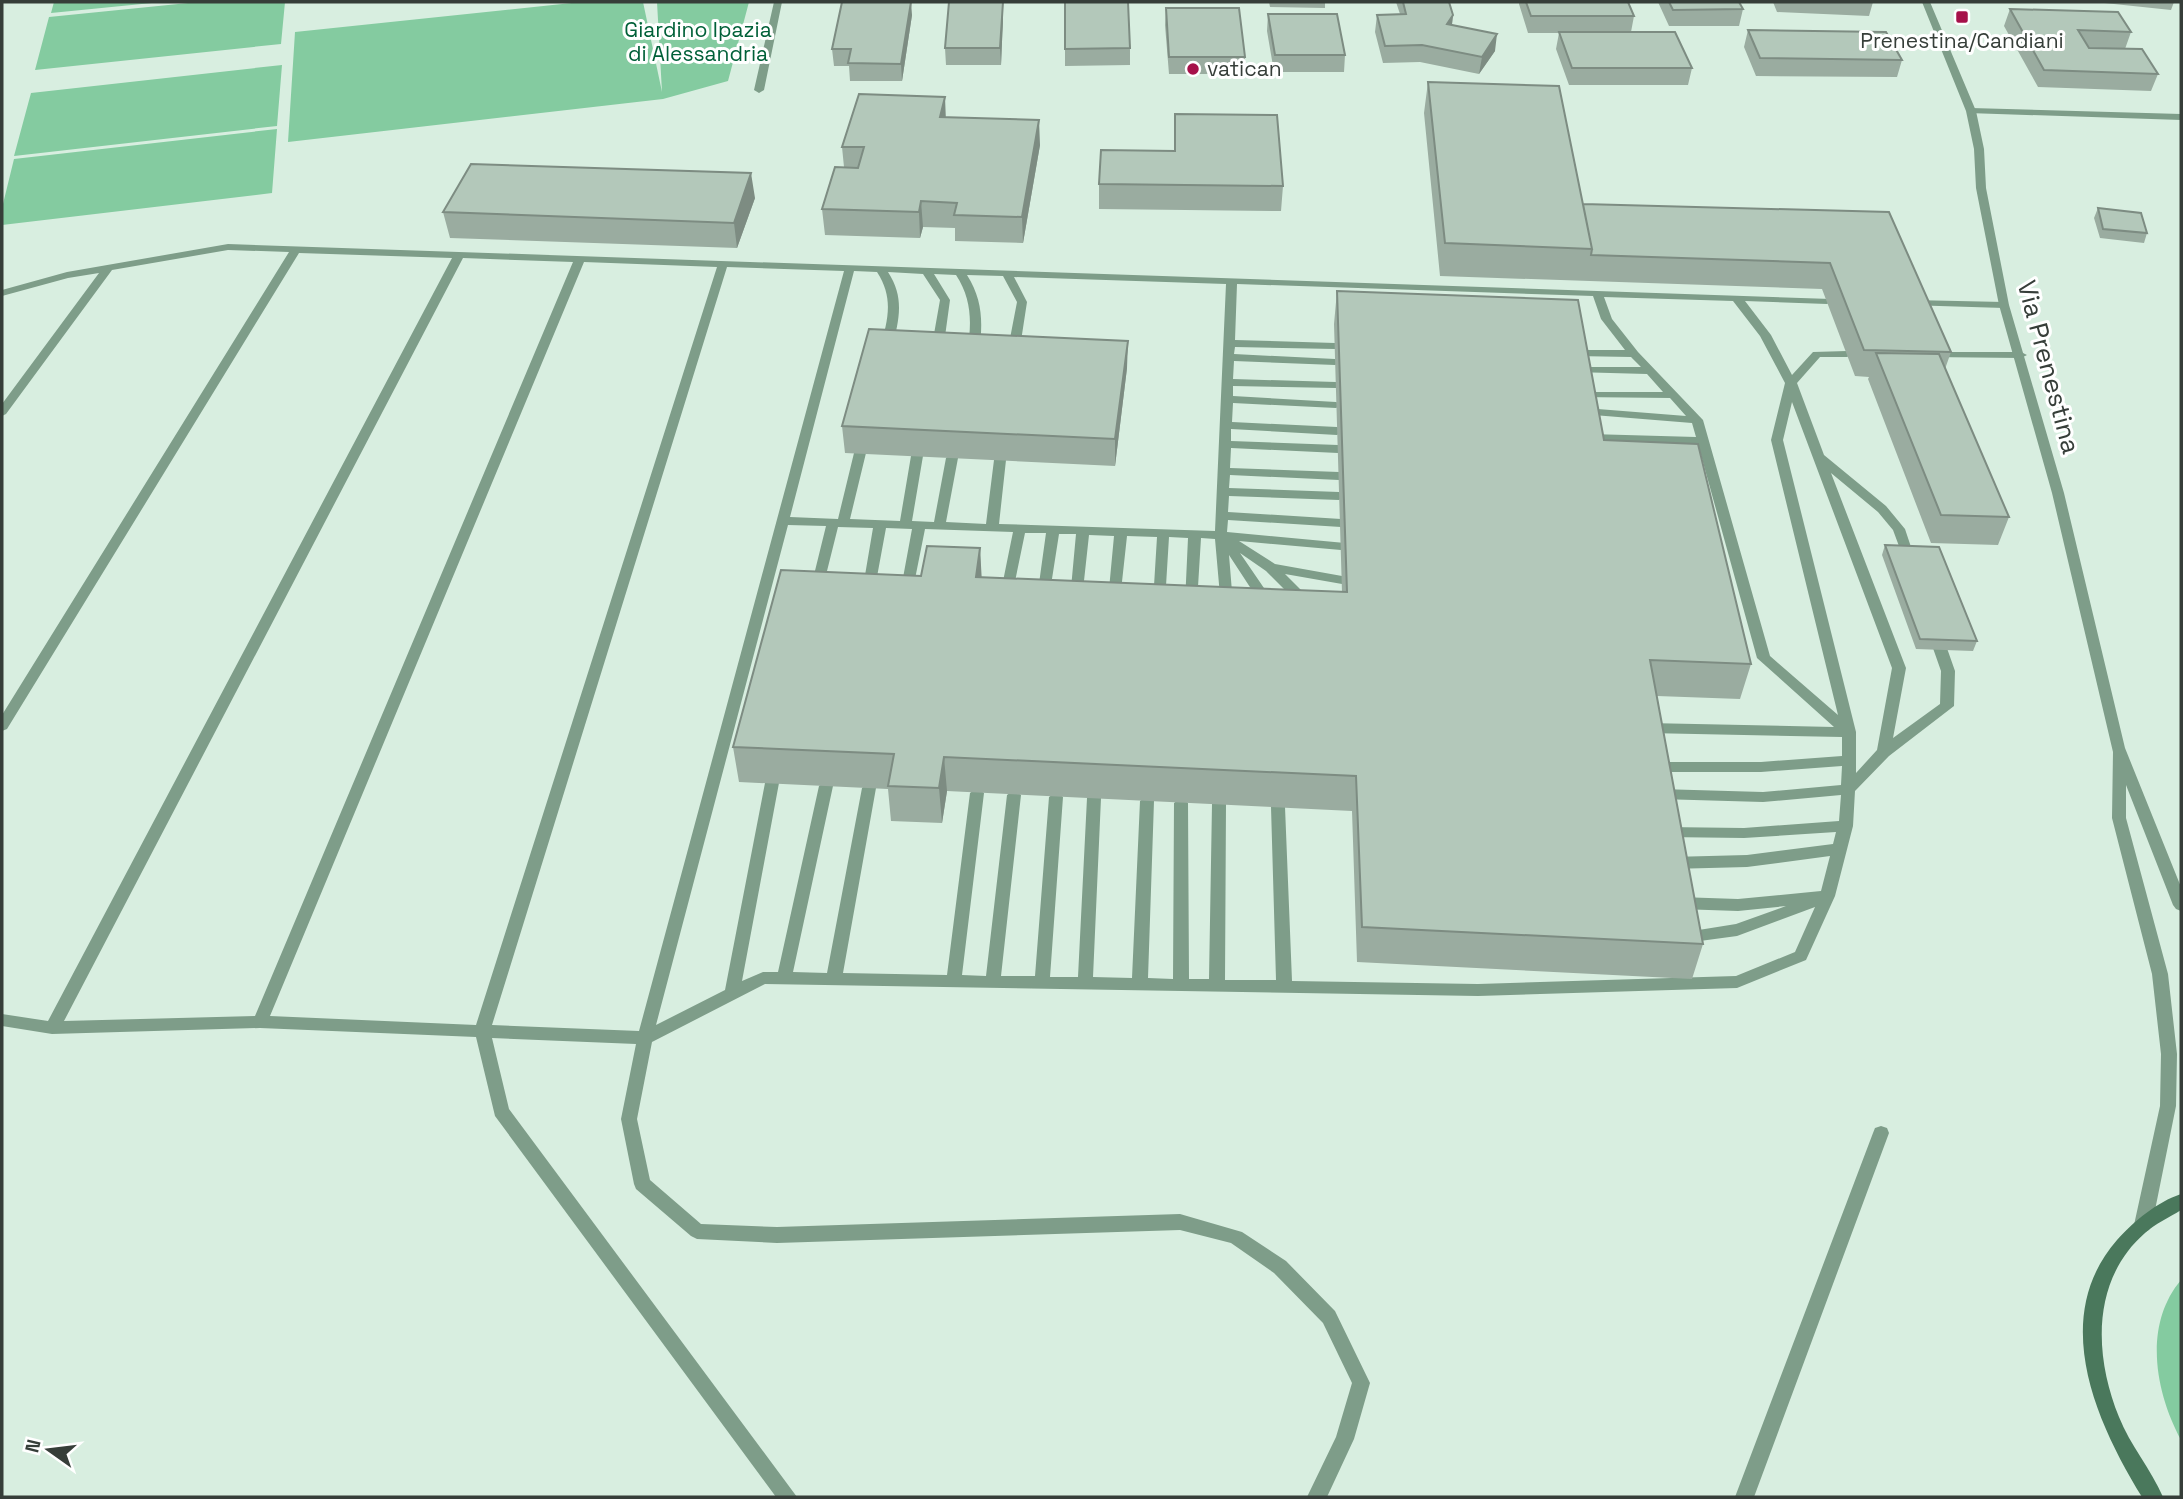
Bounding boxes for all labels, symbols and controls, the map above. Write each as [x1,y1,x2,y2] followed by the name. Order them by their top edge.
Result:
[1954,9,1970,25] marker: Prenestina/Candiani
[624,16,772,67] park label: Giardino Ipazia di Alessandria
[1860,27,2064,54] place label: Prenestina/Candiani
[1207,55,1282,82] place label: vatican
[1185,61,1201,77] marker: vatican
[2009,276,2089,458] street label: Via Prenestina
[14,1415,84,1485] north arrow
[19,1437,47,1455] text: N

